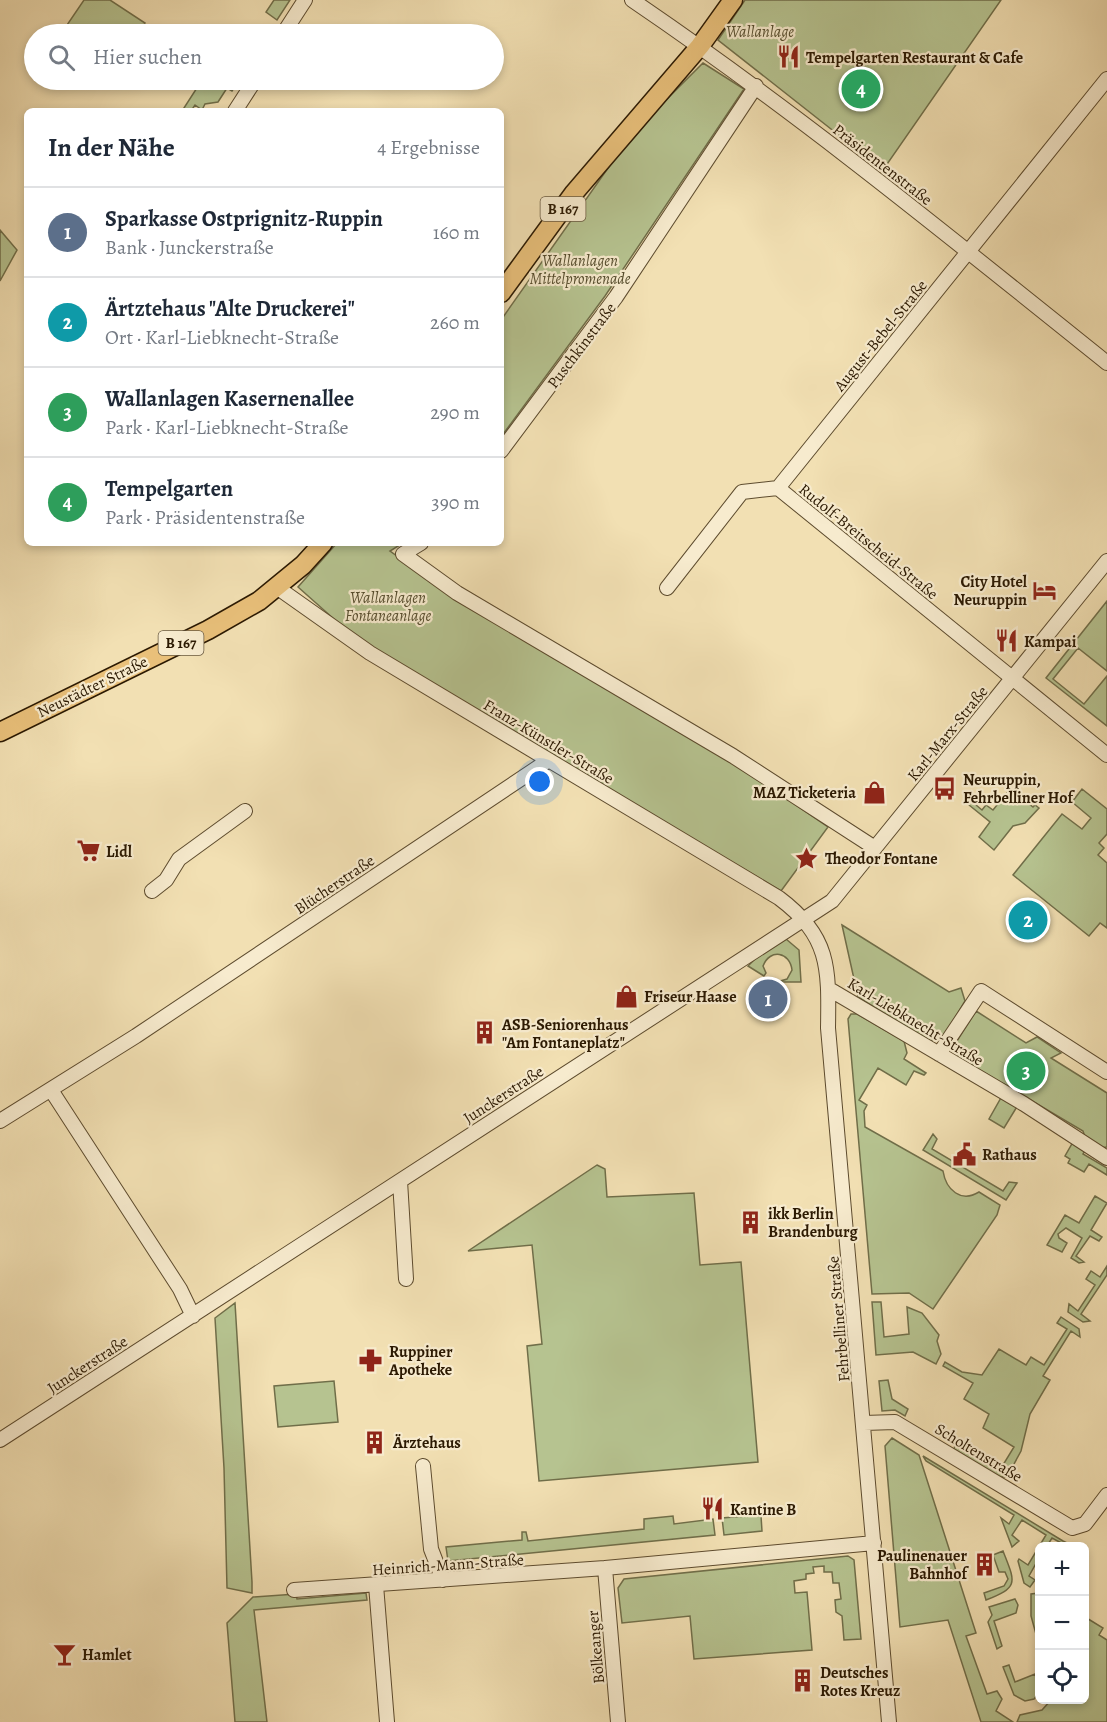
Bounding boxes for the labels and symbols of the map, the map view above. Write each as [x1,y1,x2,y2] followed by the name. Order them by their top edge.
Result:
[726,21,794,43] park label: Wallanlage
[775,44,801,70] restaurant icon: Tempelgarten Restaurant & Cafe
[806,47,1023,69] place label: Tempelgarten Restaurant & Cafe
[842,66,880,112] pin: 4
[828,119,937,211] street label: Präsidentenstraße
[540,197,586,221] road number: B 167
[529,250,631,290] park label: Wallanlagen Mittelpromenade
[828,275,933,397] street label: August-Bebel-Straße
[542,298,621,393] street label: Puschkinstraße
[794,479,943,605] street label: Rudolf-Breitscheid-Straße
[953,571,1028,611] place label: City Hotel Neuruppin
[1032,577,1058,603] hotel icon: City Hotel Neuruppin
[345,587,432,627] park label: Wallanlagen Fontaneanlage
[993,628,1019,654] restaurant icon: Kampai
[158,631,204,655] road number: B 167
[1024,631,1077,653] place label: Kampai
[34,651,151,723] street label: Neustädter Straße
[902,681,993,786] street label: Karl-Marx-Straße
[479,694,618,790] street label: Franz-Künstler-Straße
[525,767,554,796] your location
[963,769,1075,809] place label: Neuruppin, Fehrbelliner Hof
[932,775,958,801] bus stop icon: Neuruppin, Fehrbelliner Hof
[861,779,887,805] shop icon: MAZ Ticketeria
[753,782,856,804] place label: MAZ Ticketeria
[75,838,101,864] supermarket icon: Lidl
[106,841,133,863] place label: Lidl
[794,845,820,871] place icon: Theodor Fontane
[825,848,938,870] place label: Theodor Fontane
[290,850,379,920] street label: Blücherstraße
[1008,898,1048,942] pin: 2
[843,972,988,1071] street label: Karl-Liebknecht-Straße
[748,976,788,1022] pin: 1
[613,983,639,1009] shop icon: Friseur Haase
[644,986,737,1008] place label: Friseur Haase
[501,1014,629,1054] place label: ASB-Seniorenhaus "Am Fontaneplatz"
[471,1020,497,1046] building icon: ASB-Seniorenhaus "Am Fontaneplatz"
[1006,1048,1046,1094] pin: 3
[459,1061,548,1129] street label: Junckerstraße
[951,1141,977,1167] public building icon: Rathaus
[982,1144,1037,1166] place label: Rathaus
[768,1203,859,1243] place label: ikk Berlin Brandenburg
[737,1209,763,1235] building icon: ikk Berlin Brandenburg
[823,1255,855,1383] street label: Fehrbelliner Straße
[43,1331,132,1399] street label: Junckerstraße
[388,1341,453,1381] place label: Ruppiner Apotheke
[358,1347,384,1373] pharmacy icon: Ruppiner Apotheke
[931,1418,1026,1488] street label: Scholtenstraße
[362,1429,388,1455] building icon: Ärztehaus
[392,1432,461,1454] place label: Ärztehaus
[699,1496,725,1522] restaurant icon: Kantine B
[730,1499,796,1521] place label: Kantine B
[877,1545,970,1585] place label: Paulinenauer Bahnhof
[371,1549,525,1581] street label: Heinrich-Mann-Straße
[972,1551,998,1577] building icon: Paulinenauer Bahnhof
[582,1609,610,1685] street label: Bölkeanger
[51,1641,77,1667] bar icon: Hamlet
[82,1644,132,1666] place label: Hamlet
[820,1662,900,1702] place label: Deutsches Rotes Kreuz
[789,1668,815,1694] building icon: Deutsches Rotes Kreuz

